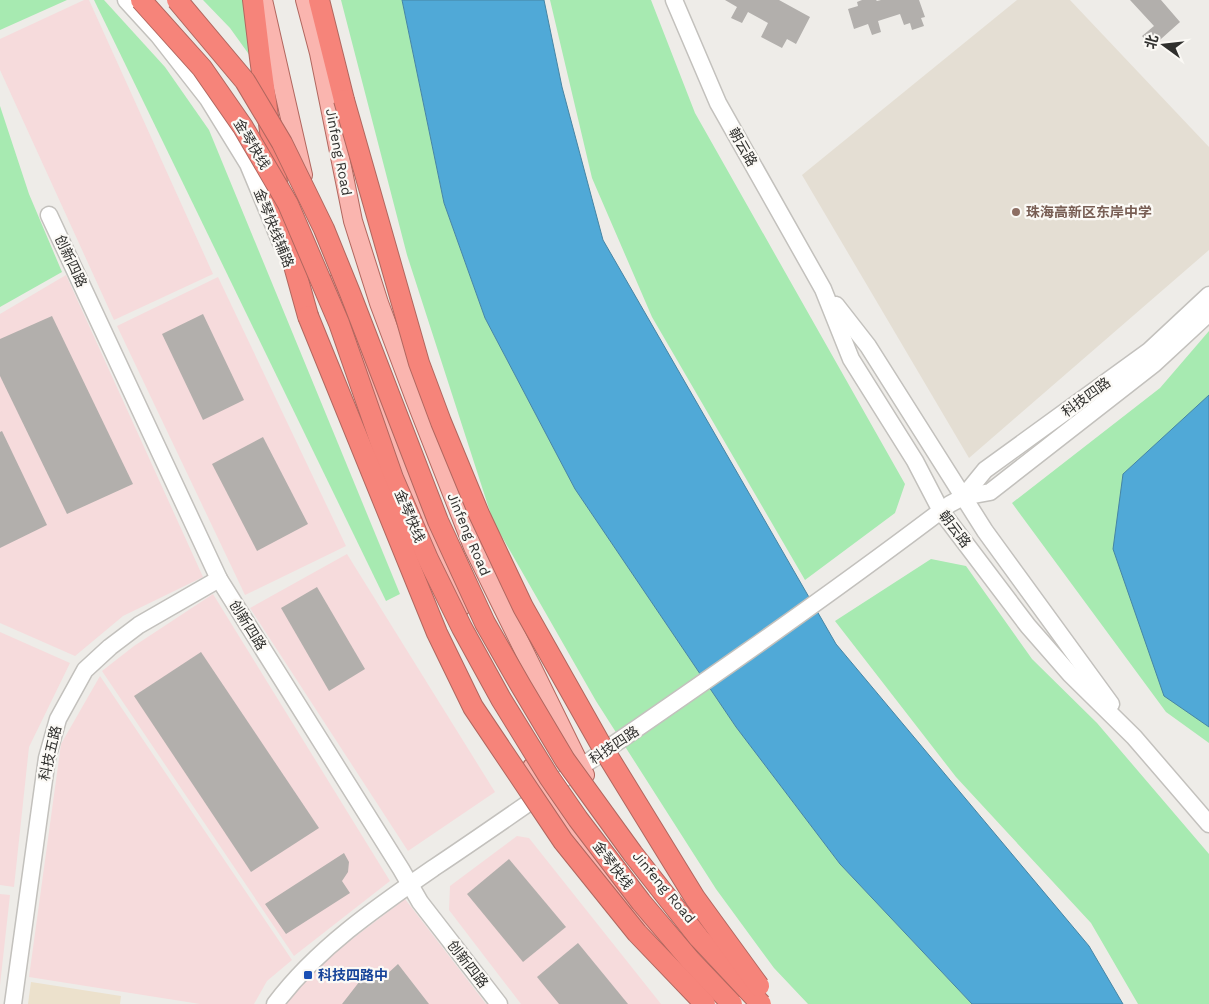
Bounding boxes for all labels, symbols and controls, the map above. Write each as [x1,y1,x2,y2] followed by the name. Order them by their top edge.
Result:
[1139,20,1189,70] north arrow
[1142,33,1161,50] text: 北
[323,107,355,197] street label: Jinfeng Road
[231,116,273,172] street label: 金琴快线
[726,125,760,169] street label: 朝云路
[251,186,297,270] street label: 金琴快线辅路
[1026,204,1152,220] place label: 珠海高新区东岸中学
[1010,206,1022,218] marker: 珠海高新区东岸中学
[52,232,90,290] street label: 创新四路
[1059,374,1113,420] street label: 科技四路
[392,487,428,545] street label: 金琴快线
[444,490,494,578] street label: Jinfeng Road
[936,507,974,551] street label: 朝云路
[226,597,270,653] street label: 创新四路
[586,723,642,767] street label: 科技四路
[36,724,64,782] street label: 科技五路
[590,838,636,892] street label: 金琴快线
[629,848,699,926] street label: Jinfeng Road
[444,937,492,991] street label: 创新四路
[318,967,388,983] place label: 科技四路中
[302,969,314,981] marker: 科技四路中

